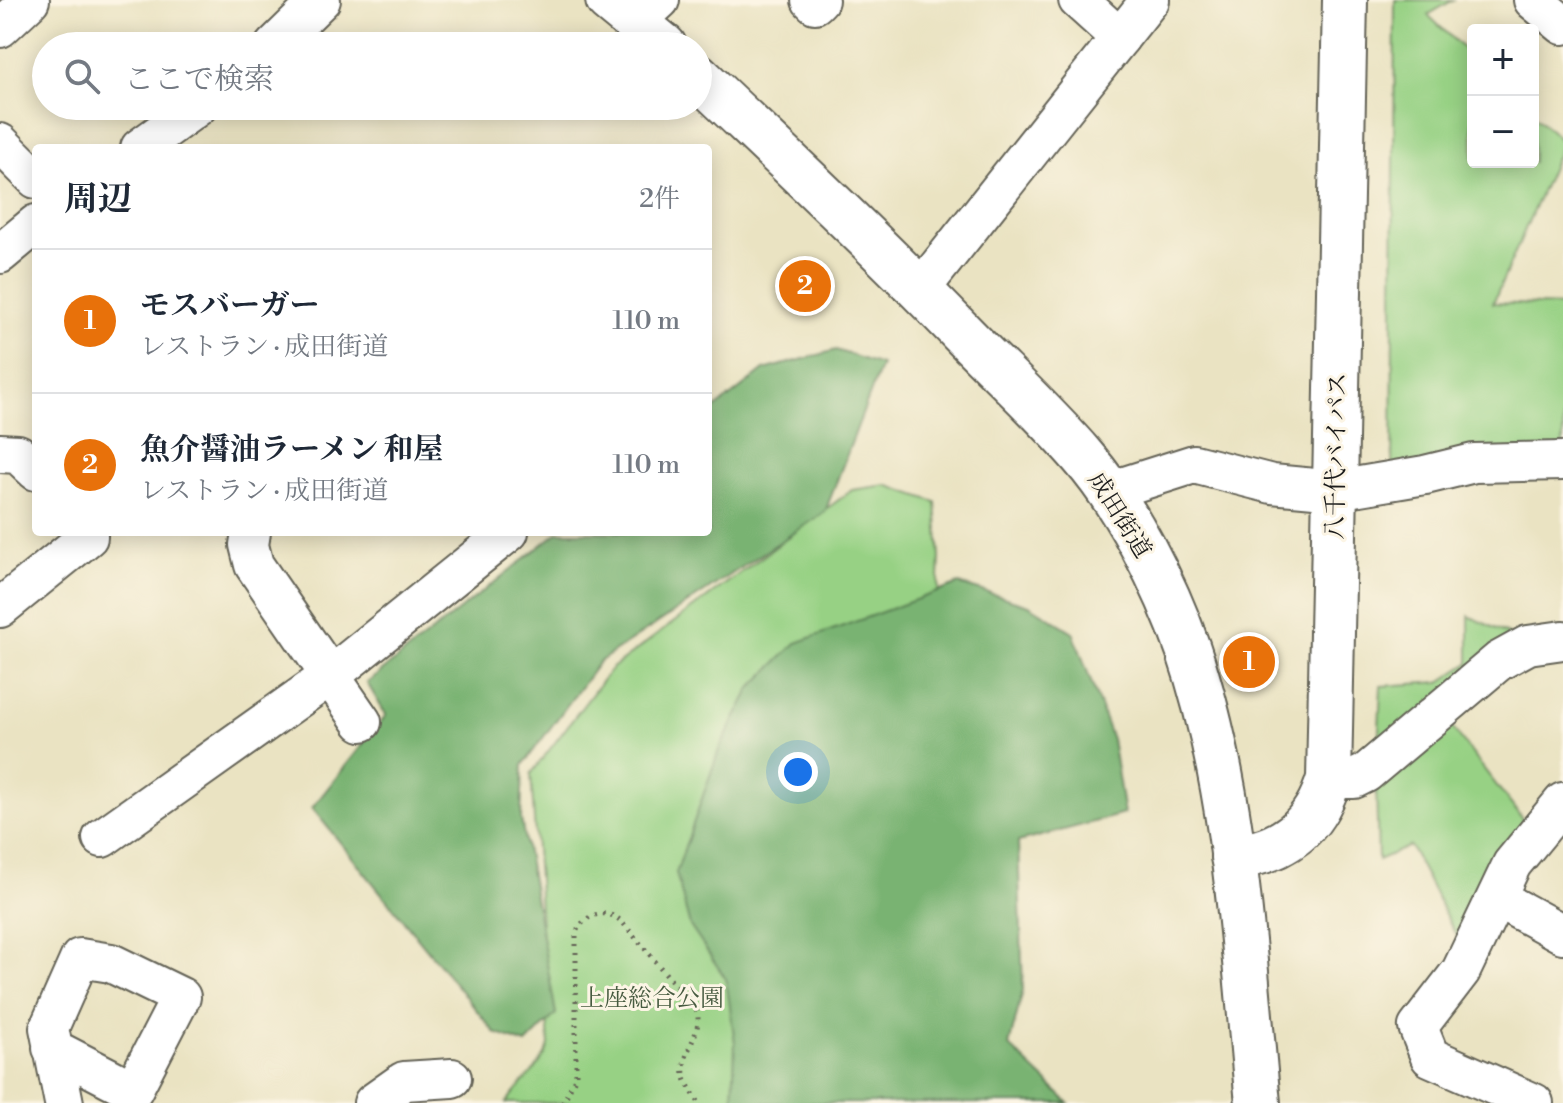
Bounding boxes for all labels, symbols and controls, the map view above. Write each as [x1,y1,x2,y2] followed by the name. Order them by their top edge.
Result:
[1467,24,1539,168] map controls
[1467,24,1539,96] button: +
[32,32,712,120] search box
[60,54,104,98] icon: search
[124,61,274,99] text: ここで検索
[1467,96,1539,168] button: −
[64,179,132,221] text: 周辺
[639,183,680,215] text: 2件
[779,256,831,316] pin: 2
[140,287,319,325] text: モスバーガー
[84,305,96,337] text: 1
[612,305,680,337] text: 110 m
[140,331,388,363] text: レストラン · 成田街道
[1321,372,1353,540] street label: 八千代バイパス
[140,431,443,469] text: 魚介醤油ラーメン 和屋
[82,449,98,481] text: 2
[612,449,680,481] text: 110 m
[1081,467,1157,564] street label: 成田街道
[140,475,388,507] text: レストラン · 成田街道
[1223,632,1275,692] pin: 1
[778,752,818,792] your location
[580,984,724,1014] park label: 上座総合公園

